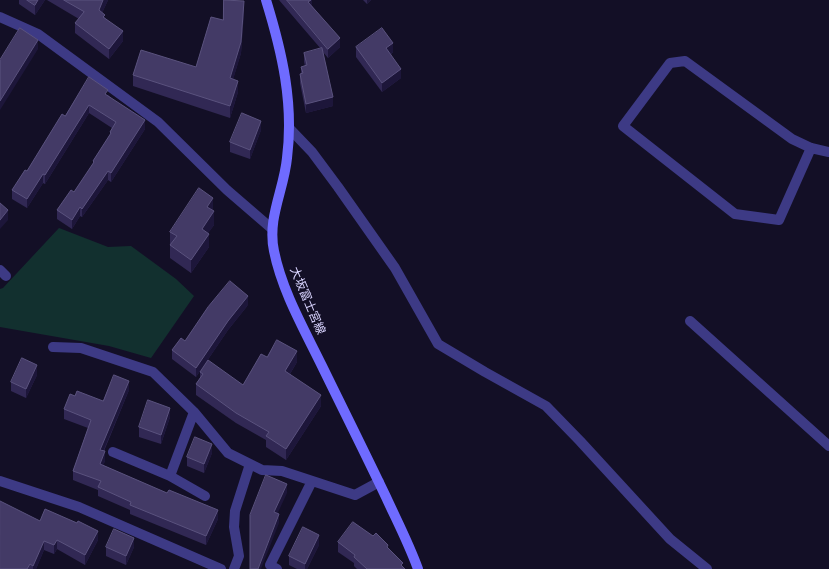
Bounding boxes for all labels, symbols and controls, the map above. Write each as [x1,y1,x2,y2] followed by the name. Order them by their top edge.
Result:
[286,265,328,337] street label: 大坂富士宮線

